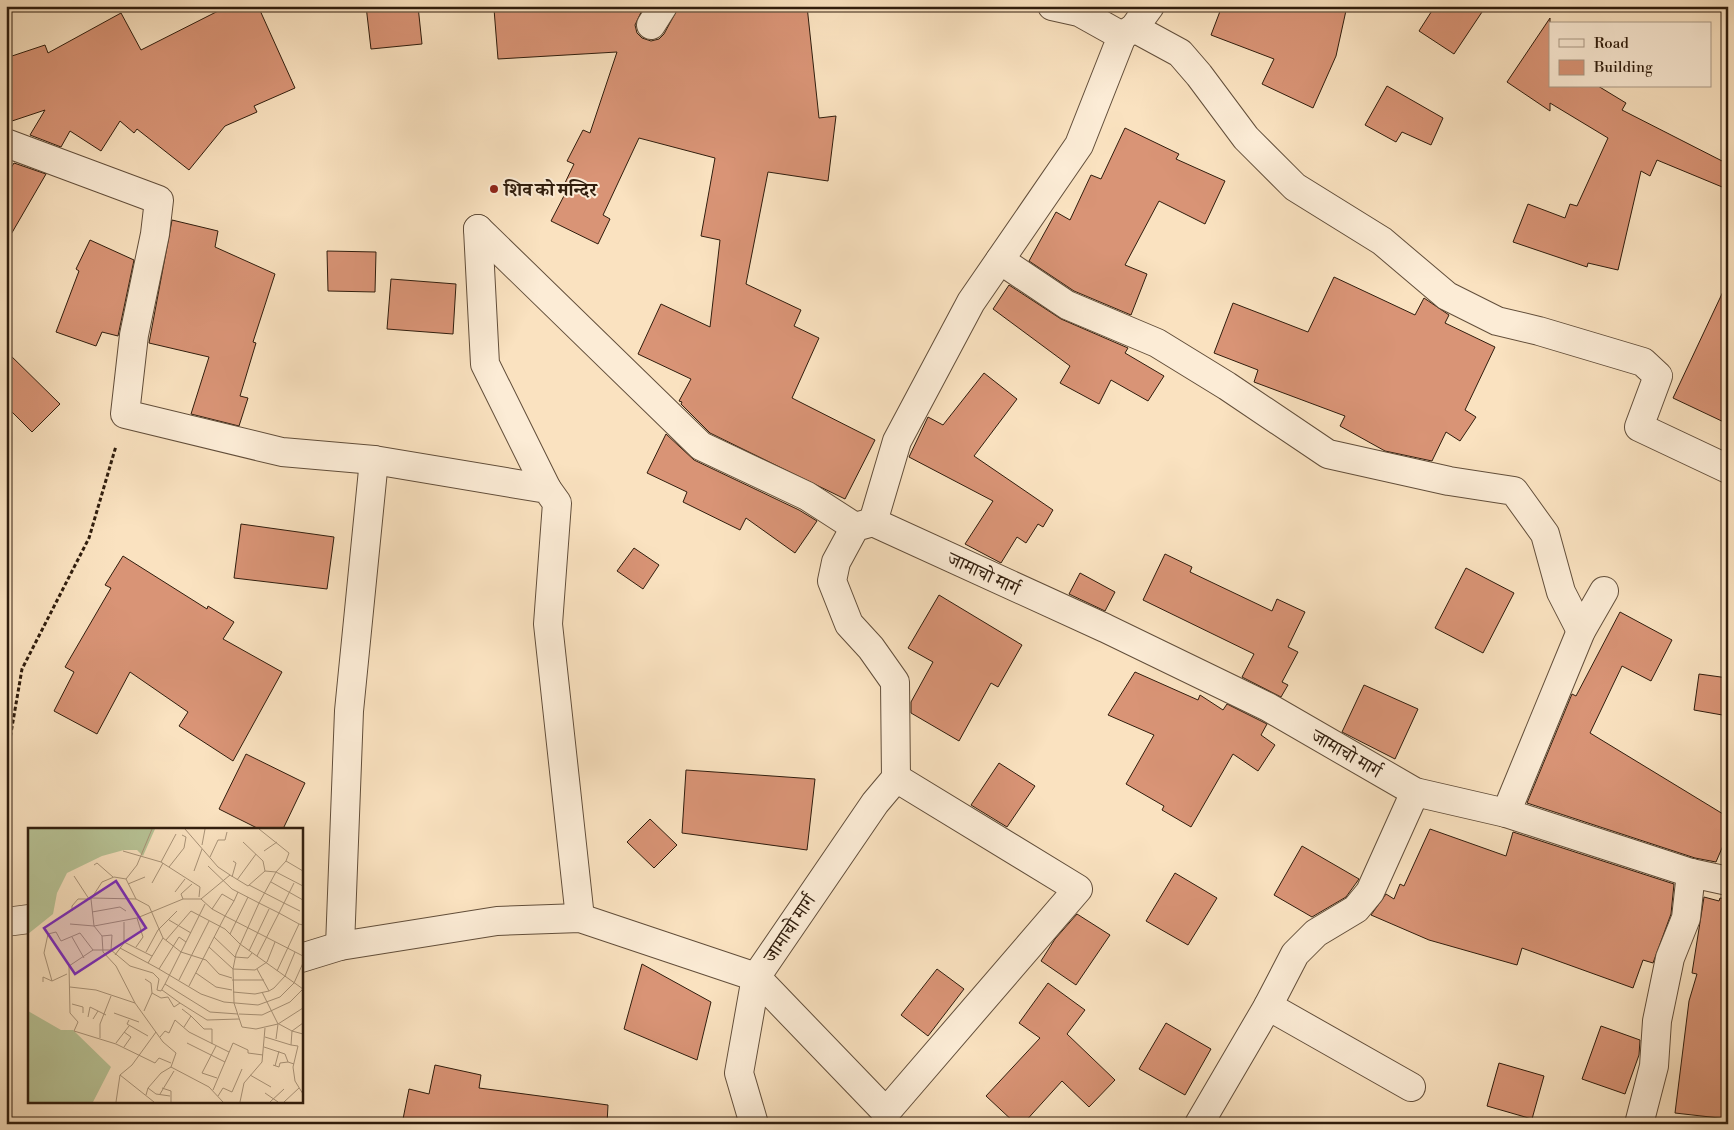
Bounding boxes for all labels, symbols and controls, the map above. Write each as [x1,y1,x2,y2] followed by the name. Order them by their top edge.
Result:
[1549,22,1712,88] legend
[1594,34,1629,53] text: Road
[1593,58,1653,77] text: Building
[502,178,598,202] place label: शिव को मन्दिर
[488,183,500,195] marker: शिव को मन्दिर
[943,546,1025,602] street label: जामाचो मार्ग
[1306,724,1387,784] street label: जामाचो मार्ग
[28,828,302,1102] inset map
[758,889,822,968] street label: जामाचो मार्ग

